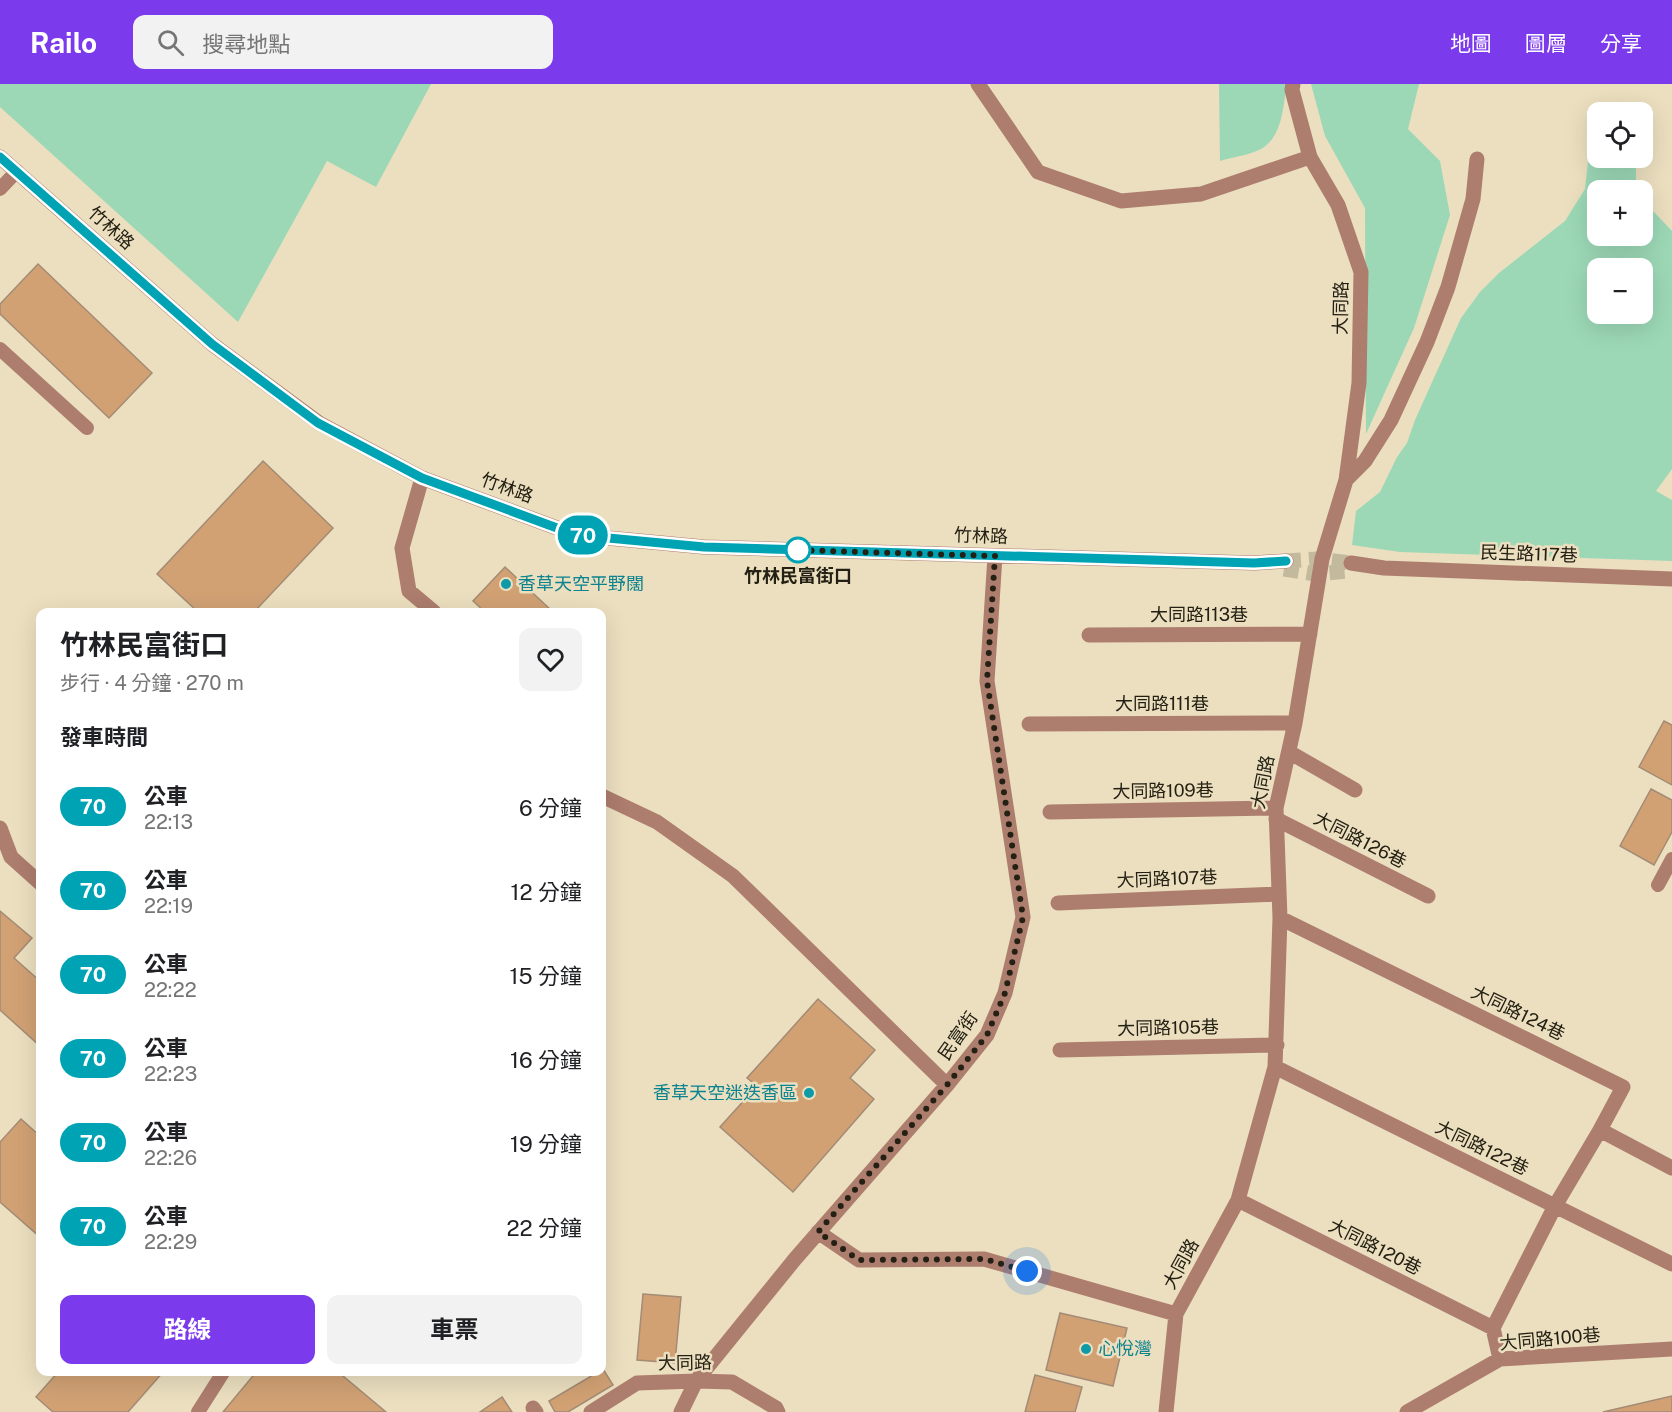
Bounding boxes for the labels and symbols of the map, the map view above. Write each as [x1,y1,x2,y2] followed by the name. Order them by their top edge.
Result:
[84,202,138,253] street label: 竹林路
[1330,281,1351,335] street label: 大同路
[478,468,536,507] street label: 竹林路
[556,516,610,554] line badge: 70
[954,524,1008,547] street label: 竹林路
[785,537,811,563] marker: 竹林民富街口
[1480,541,1578,566] street label: 民生路117巷
[744,565,852,586] place label: 竹林民富街口
[518,573,644,594] place label: 香草天空平野闊
[499,577,513,591] marker: 香草天空平野闊
[1150,604,1248,625] street label: 大同路113巷
[1115,693,1209,714] street label: 大同路111巷
[1247,753,1278,810] street label: 大同路
[1112,779,1214,802] street label: 大同路109巷
[1310,807,1410,872] street label: 大同路126巷
[1116,866,1218,891] street label: 大同路107巷
[1468,981,1568,1044] street label: 大同路124巷
[934,1008,982,1064] street label: 民富街
[1117,1016,1219,1039] street label: 大同路105巷
[653,1082,797,1103] place label: 香草天空迷迭香區
[802,1086,816,1100] marker: 香草天空迷迭香區
[1432,1116,1532,1179] street label: 大同路122巷
[1325,1214,1425,1279] street label: 大同路120巷
[1158,1235,1203,1292] street label: 大同路
[1012,1256,1042,1286] your location
[1499,1324,1601,1353] street label: 大同路100巷
[1098,1338,1152,1359] place label: 心悅灣
[1079,1342,1093,1356] marker: 心悅灣
[658,1352,712,1373] street label: 大同路

